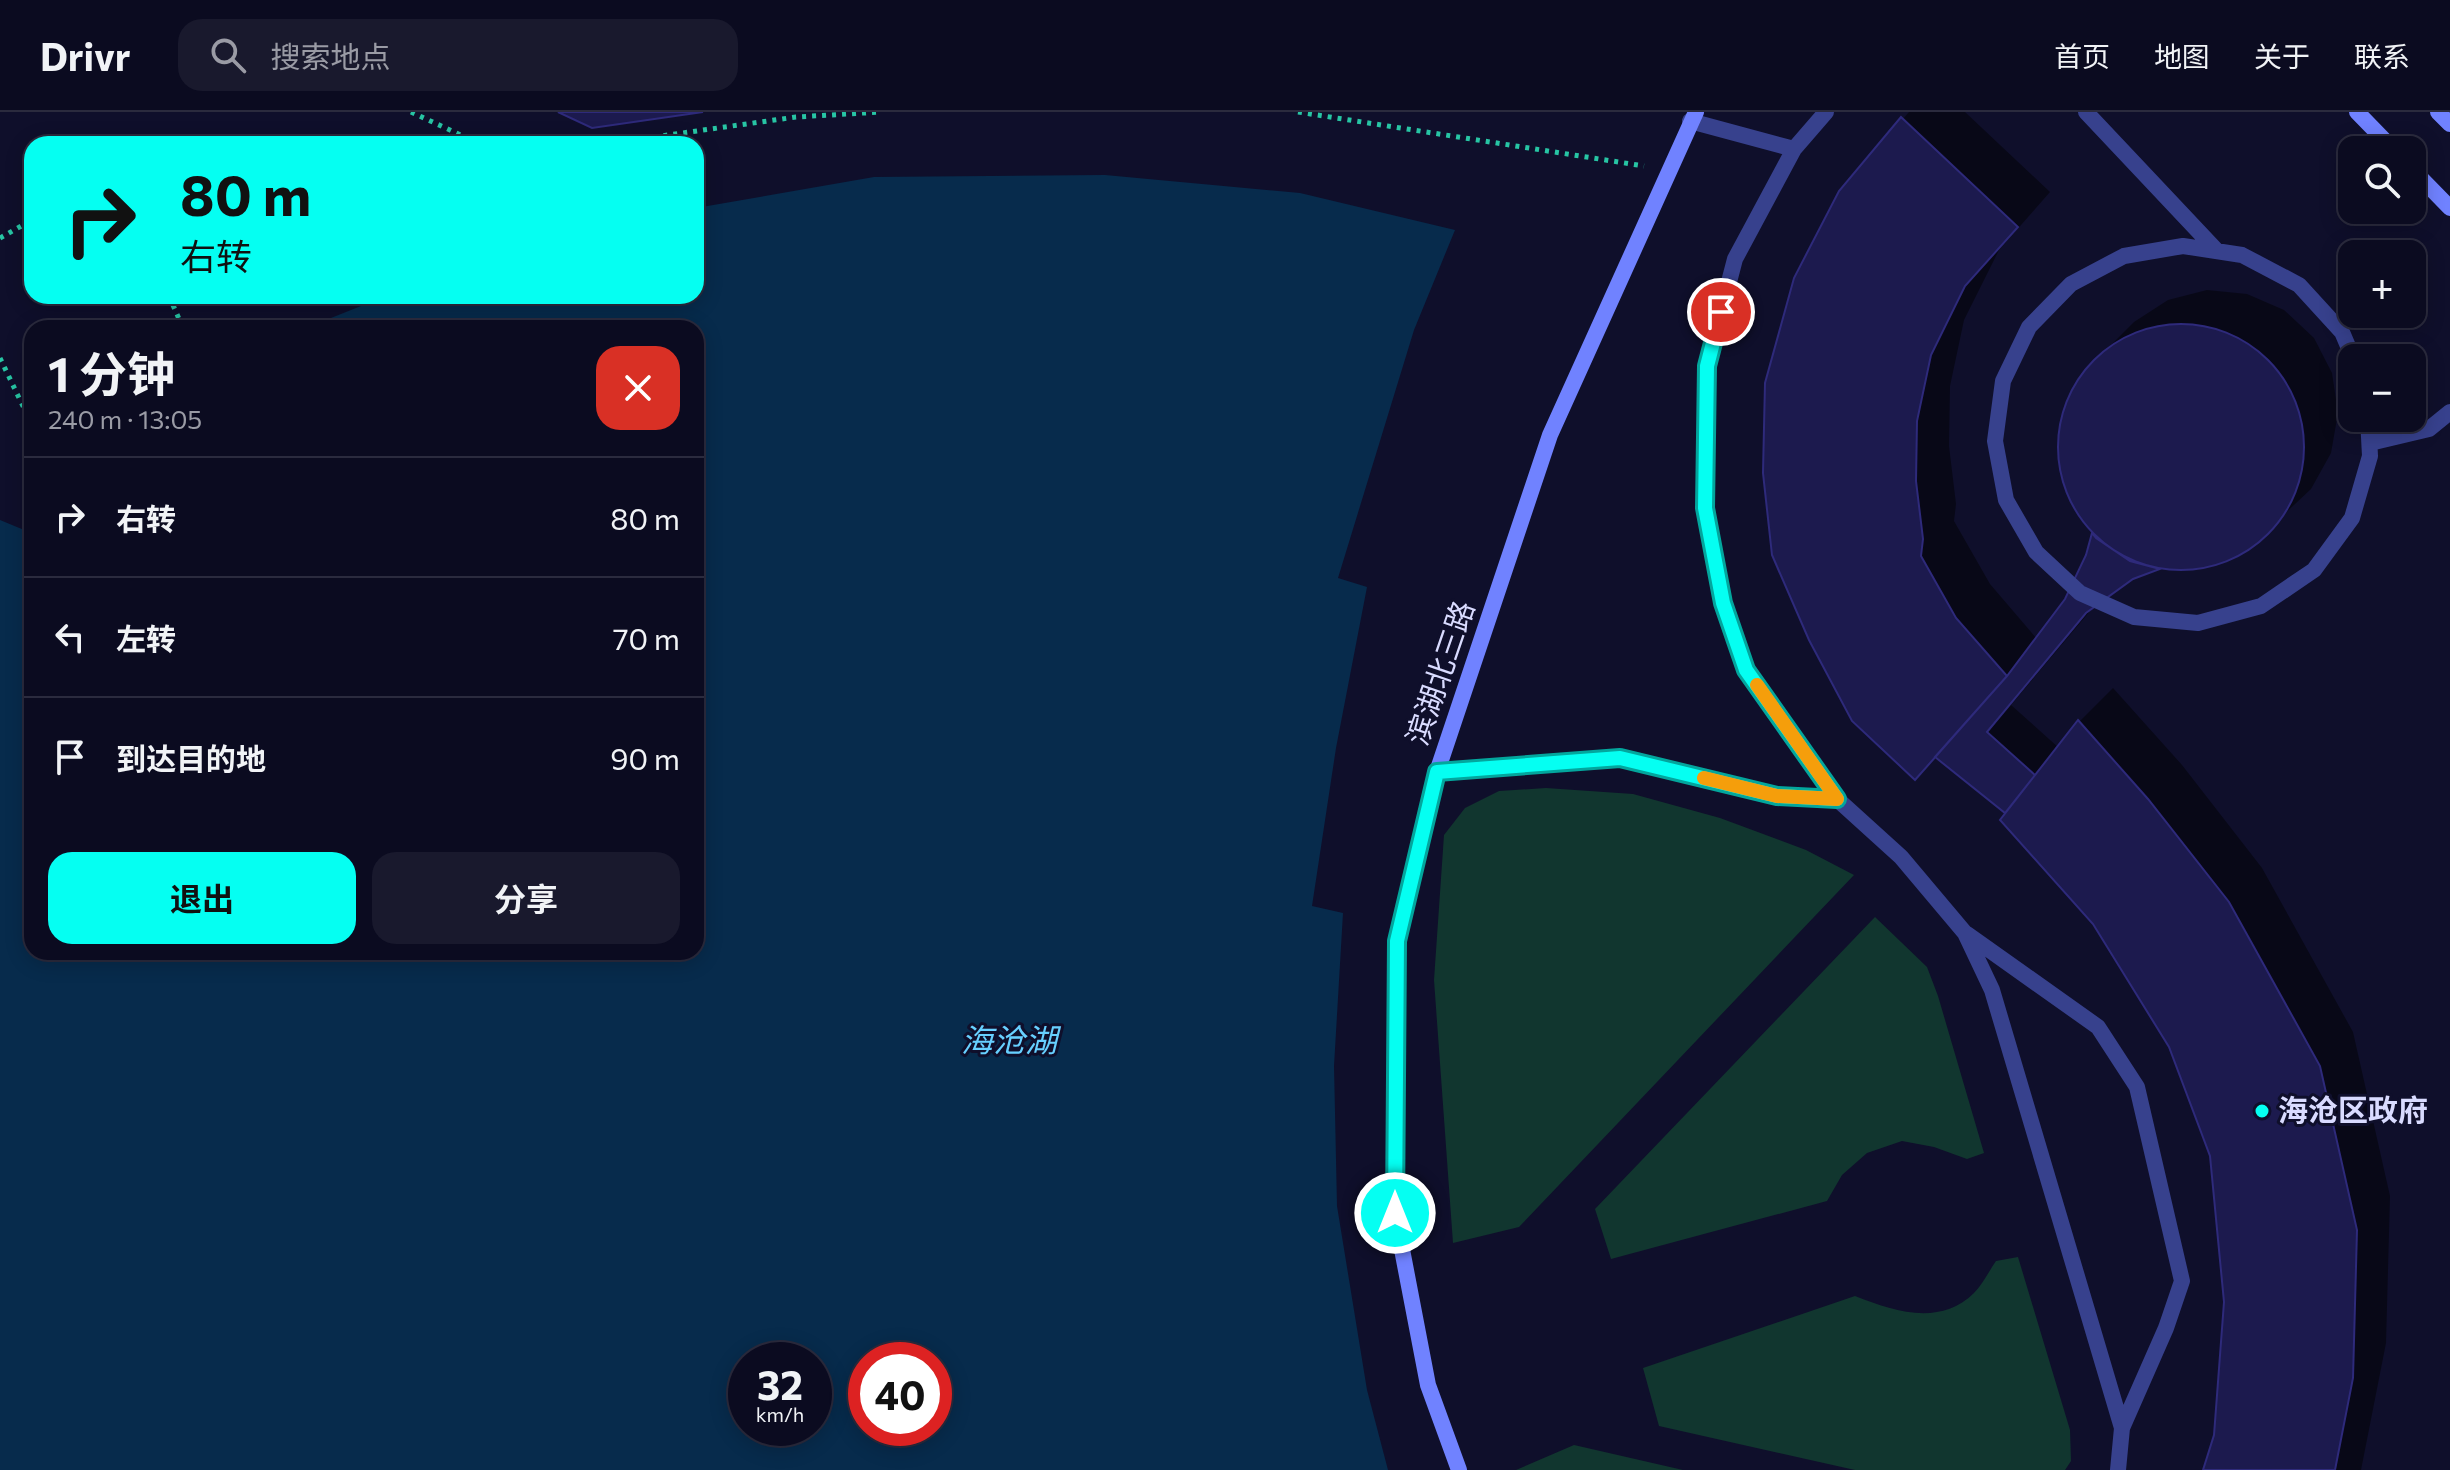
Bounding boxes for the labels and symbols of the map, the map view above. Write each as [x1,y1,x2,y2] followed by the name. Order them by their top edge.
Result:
[1687,278,1755,346] pin
[1397,595,1481,749] street label: 滨湖北三路
[961,1019,1062,1059] water label: 海沧湖
[2278,1090,2428,1127] place label: 海沧区政府
[2253,1102,2271,1120] marker: 海沧区政府
[1353,1171,1437,1255] position arrow
[848,1342,952,1446] speed limit sign: 40

